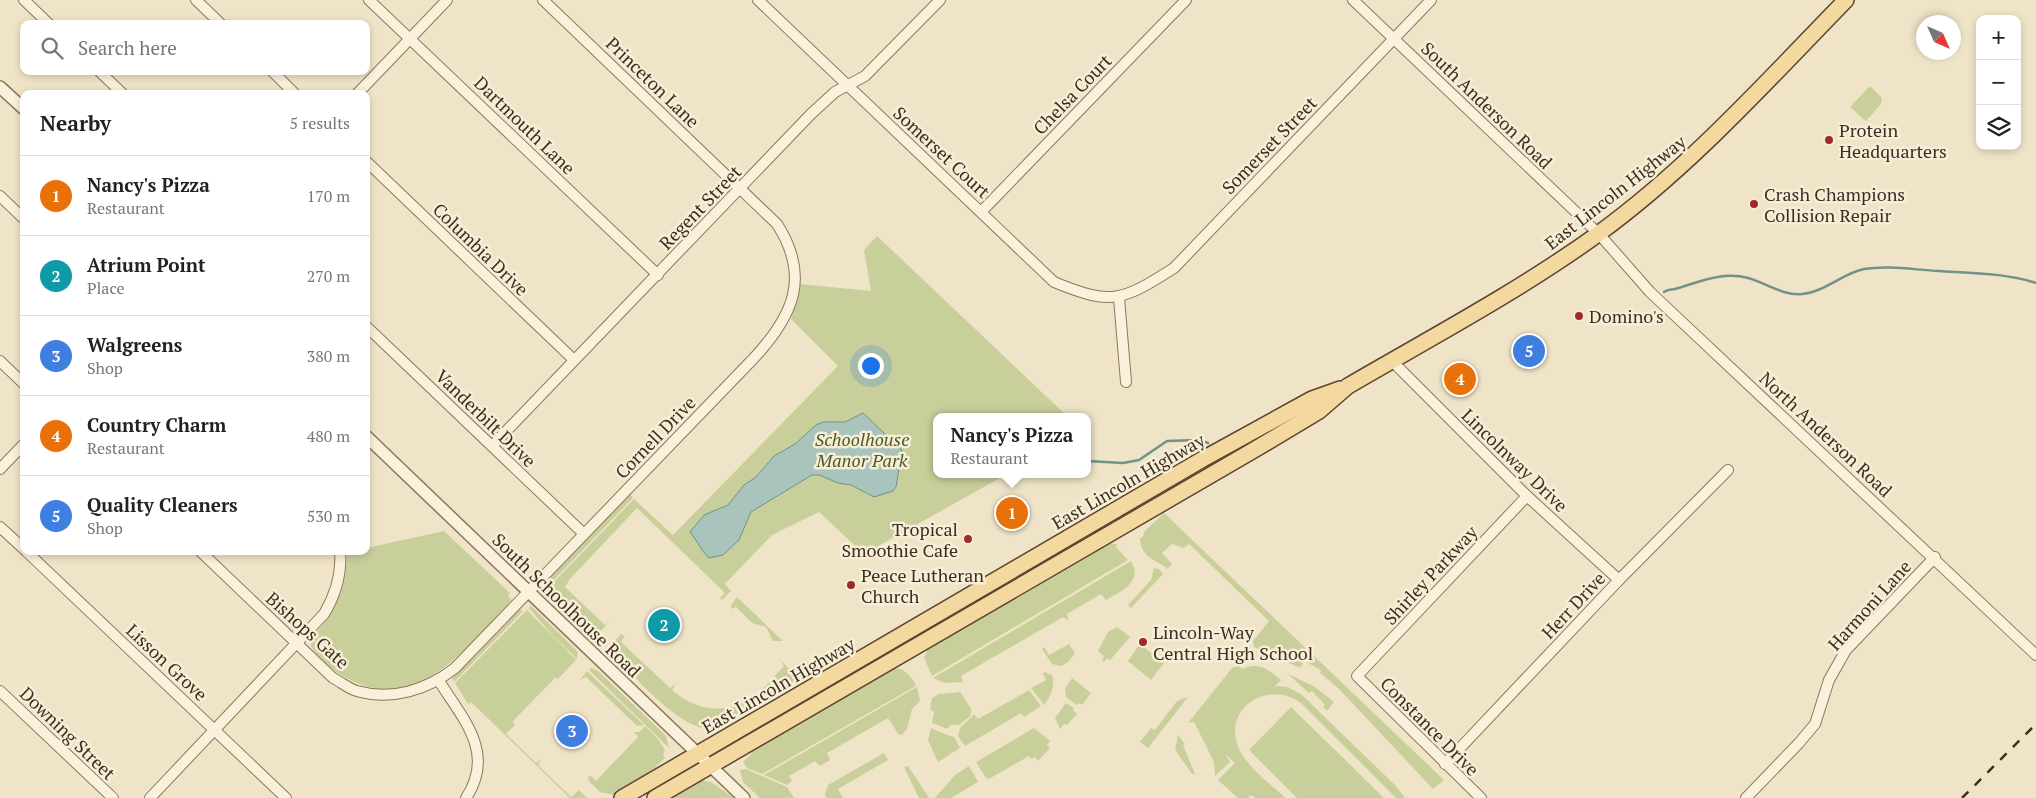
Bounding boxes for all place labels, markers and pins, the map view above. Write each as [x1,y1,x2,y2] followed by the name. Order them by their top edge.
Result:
[1839,118,1947,163] place label: Protein Headquarters
[1823,134,1835,146] marker: Protein Headquarters
[1764,182,1905,227] place label: Crash Champions Collision Repair
[1748,198,1760,210] marker: Crash Champions Collision Repair
[1589,304,1664,328] place label: Domino's
[1573,310,1585,322] marker: Domino's
[1513,332,1545,370] pin: 5
[1444,360,1476,398] pin: 4
[996,494,1028,532] pin: 1
[841,517,958,562] place label: Tropical Smoothie Cafe
[962,533,974,545] marker: Tropical Smoothie Cafe
[861,563,984,608] place label: Peace Lutheran Church
[845,579,857,591] marker: Peace Lutheran Church
[648,606,680,644] pin: 2
[1153,620,1313,665] place label: Lincoln-Way Central High School
[1137,636,1149,648] marker: Lincoln-Way Central High School
[556,712,588,750] pin: 3

